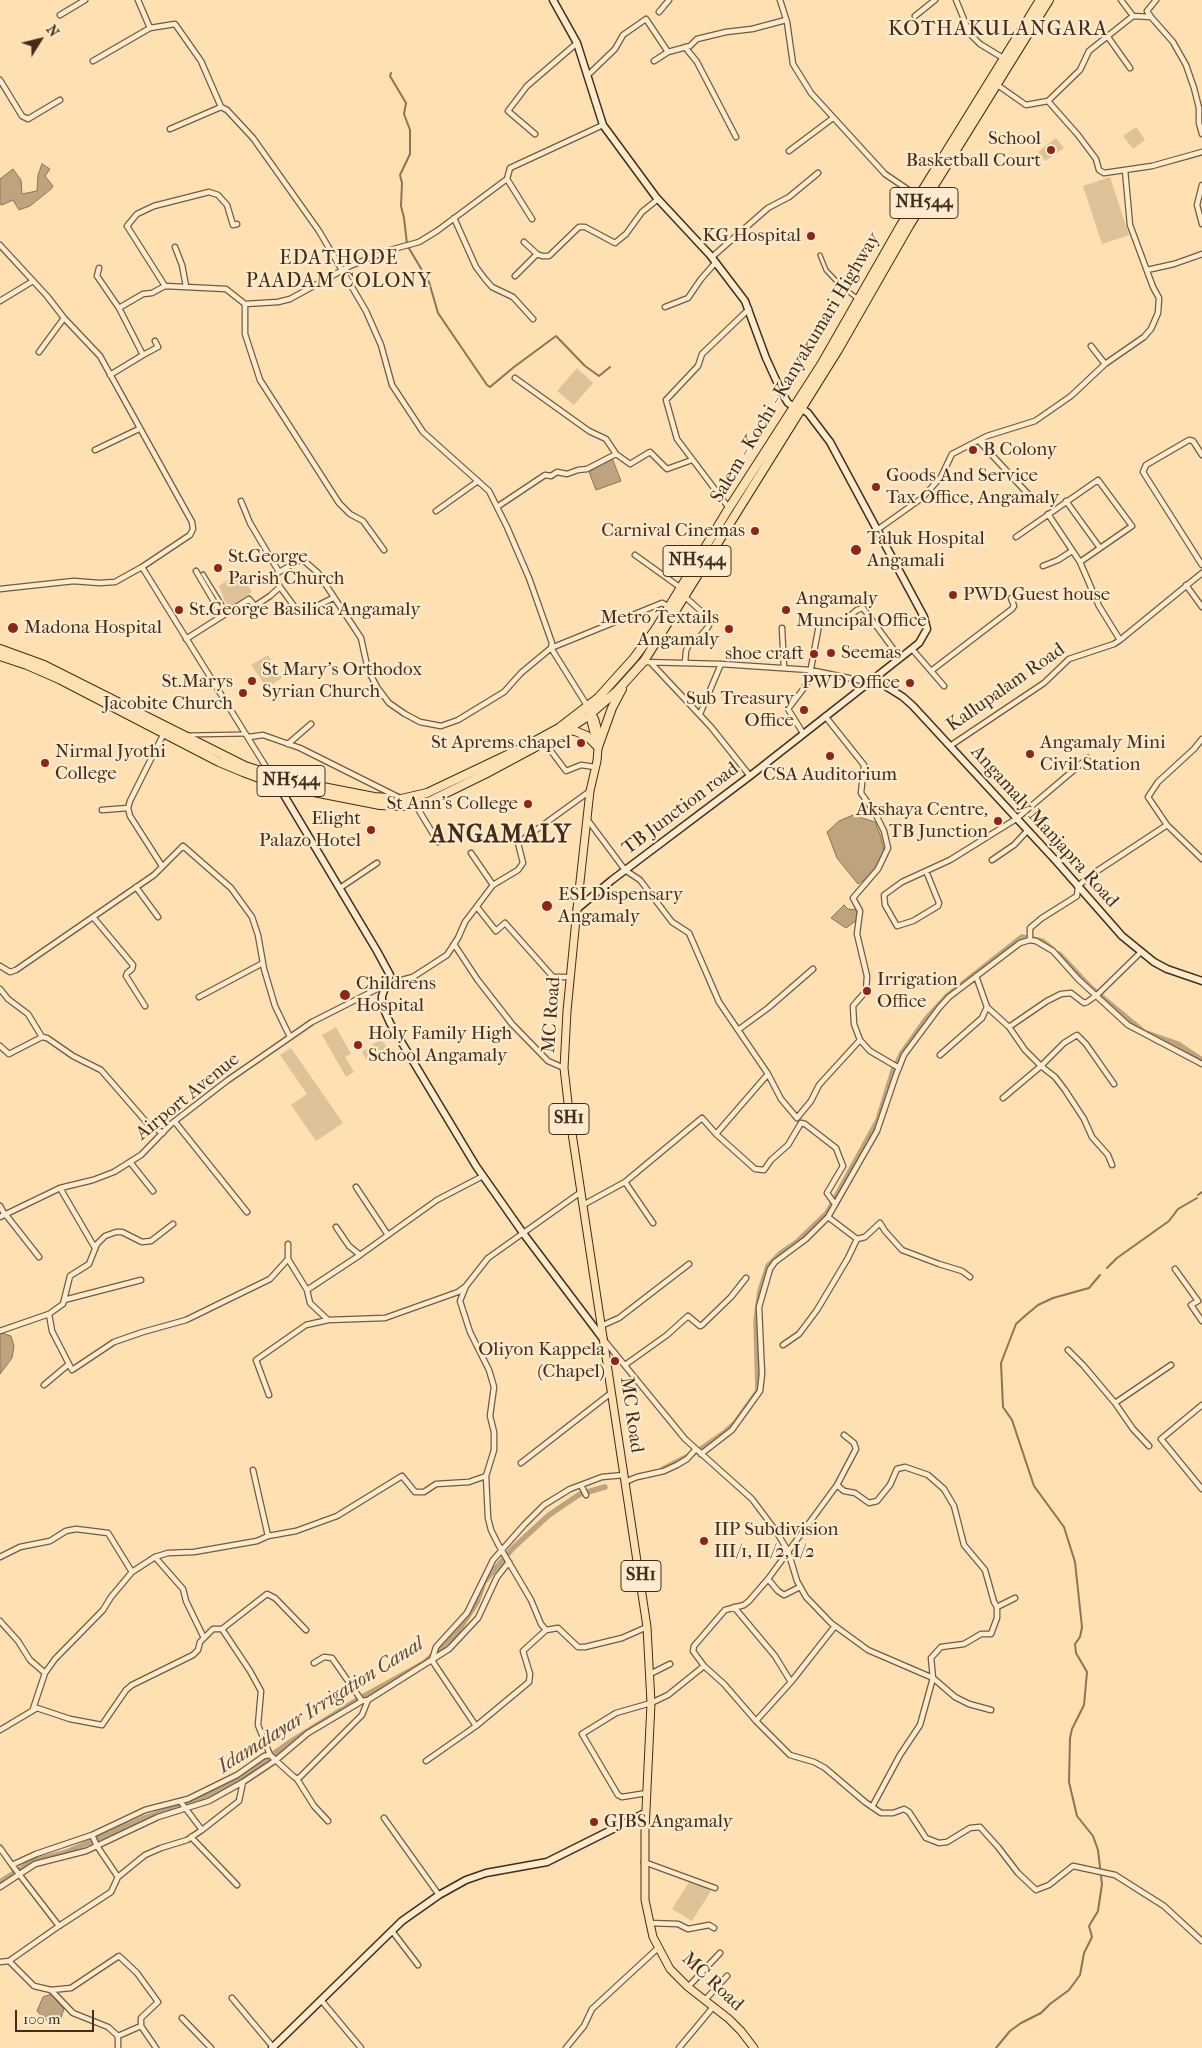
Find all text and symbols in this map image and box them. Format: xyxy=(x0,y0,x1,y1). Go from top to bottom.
north arrow xyxy=(15,15,65,65)
district label: KOTHAKULANGARA xyxy=(886,17,1110,43)
text: N xyxy=(43,22,63,40)
place label: School Basketball Court xyxy=(906,128,1041,172)
marker: School Basketball Court xyxy=(1045,144,1057,156)
road number: NH544 xyxy=(890,188,958,218)
place label: KG Hospital xyxy=(702,225,801,247)
street label: Salem - Kochi - Kanyakumari Highway xyxy=(706,229,886,507)
marker: KG Hospital xyxy=(805,230,817,242)
district label: EDATHODE PAADAM COLONY xyxy=(244,247,434,294)
place label: B Colony xyxy=(983,439,1057,461)
marker: B Colony xyxy=(967,444,979,456)
place label: Goods And Service Tax Office, Angamaly xyxy=(886,465,1059,509)
marker: Goods And Service Tax Office, Angamaly xyxy=(870,481,882,493)
place label: Carnival Cinemas xyxy=(601,520,745,542)
marker: Carnival Cinemas xyxy=(749,525,761,537)
place label: Taluk Hospital Angamali xyxy=(867,528,985,572)
marker: Taluk Hospital Angamali xyxy=(849,543,863,557)
place label: St.George Parish Church xyxy=(228,546,344,590)
road number: NH544 xyxy=(663,546,731,576)
marker: St.George Parish Church xyxy=(212,562,224,574)
place label: PWD Guest house xyxy=(963,584,1110,606)
place label: Angamaly Muncipal Office xyxy=(796,588,927,632)
marker: PWD Guest house xyxy=(947,589,959,601)
place label: St.George Basilica Angamaly xyxy=(189,599,420,621)
marker: St.George Basilica Angamaly xyxy=(173,604,185,616)
marker: Angamaly Muncipal Office xyxy=(780,604,792,616)
place label: Metro Textails Angamaly xyxy=(600,607,719,651)
place label: Madona Hospital xyxy=(24,617,162,639)
marker: Madona Hospital xyxy=(6,621,20,635)
marker: Metro Textails Angamaly xyxy=(723,623,735,635)
street label: Kallupalam Road xyxy=(942,639,1070,737)
place label: Seemas xyxy=(841,642,901,664)
place label: shoe craft xyxy=(725,643,804,665)
marker: Seemas xyxy=(825,647,837,659)
marker: shoe craft xyxy=(808,648,820,660)
place label: St Mary's Orthodox Syrian Church xyxy=(262,659,422,703)
place label: St.Marys Jacobite Church xyxy=(103,671,233,715)
place label: PWD Office xyxy=(802,672,900,694)
marker: St Mary's Orthodox Syrian Church xyxy=(246,675,258,687)
marker: PWD Office xyxy=(904,677,916,689)
marker: St.Marys Jacobite Church xyxy=(237,687,249,699)
place label: Sub Treasury Office xyxy=(686,688,794,732)
marker: Sub Treasury Office xyxy=(798,704,810,716)
place label: St Aprems chapel xyxy=(431,732,571,754)
place label: Angamaly Mini Civil Station xyxy=(1040,732,1166,776)
marker: St Aprems chapel xyxy=(575,737,587,749)
place label: Nirmal Jyothi College xyxy=(55,741,166,785)
street label: Angamaly Manjapra Road xyxy=(965,741,1123,913)
marker: Angamaly Mini Civil Station xyxy=(1024,748,1036,760)
marker: CSA Auditorium xyxy=(824,750,836,762)
marker: Nirmal Jyothi College xyxy=(39,757,51,769)
street label: TB Junction road xyxy=(618,758,744,860)
place label: CSA Auditorium xyxy=(763,764,897,786)
road number: NH544 xyxy=(257,766,325,796)
place label: St Ann's College xyxy=(386,793,518,815)
marker: St Ann's College xyxy=(522,798,534,810)
place label: Akshaya Centre, TB Junction xyxy=(856,799,988,843)
place label: Elight Palazo Hotel xyxy=(259,808,361,852)
marker: Akshaya Centre, TB Junction xyxy=(992,815,1004,827)
district label: ANGAMALY xyxy=(429,822,573,850)
marker: Elight Palazo Hotel xyxy=(365,824,377,836)
place label: ESI Dispensary Angamaly xyxy=(558,884,683,928)
marker: ESI Dispensary Angamaly xyxy=(540,899,554,913)
place label: Irrigation Office xyxy=(877,969,958,1013)
place label: Childrens Hospital xyxy=(356,973,436,1017)
street label: MC Road xyxy=(538,976,566,1054)
marker: Irrigation Office xyxy=(861,985,873,997)
marker: Childrens Hospital xyxy=(338,988,352,1002)
place label: Holy Family High School Angamaly xyxy=(368,1023,512,1067)
marker: Holy Family High School Angamaly xyxy=(352,1039,364,1051)
street label: Airport Avenue xyxy=(132,1048,244,1146)
road number: SH1 xyxy=(549,1104,589,1134)
place label: Oliyon Kappela (Chapel) xyxy=(478,1339,605,1383)
marker: Oliyon Kappela (Chapel) xyxy=(609,1355,621,1367)
street label: MC Road xyxy=(614,1376,648,1454)
place label: IIP Subdivision III/1, II/2, I/2 xyxy=(714,1519,839,1563)
marker: IIP Subdivision III/1, II/2, I/2 xyxy=(698,1535,710,1547)
road number: SH1 xyxy=(621,1560,661,1592)
water label: Idamalayar Irrigation Canal xyxy=(214,1633,428,1779)
place label: GJBS Angamaly xyxy=(604,1811,733,1833)
marker: GJBS Angamaly xyxy=(588,1816,600,1828)
street label: MC Road xyxy=(676,1948,748,2016)
scale bar xyxy=(18,2000,96,2032)
text: 100 m xyxy=(23,2010,61,2028)

